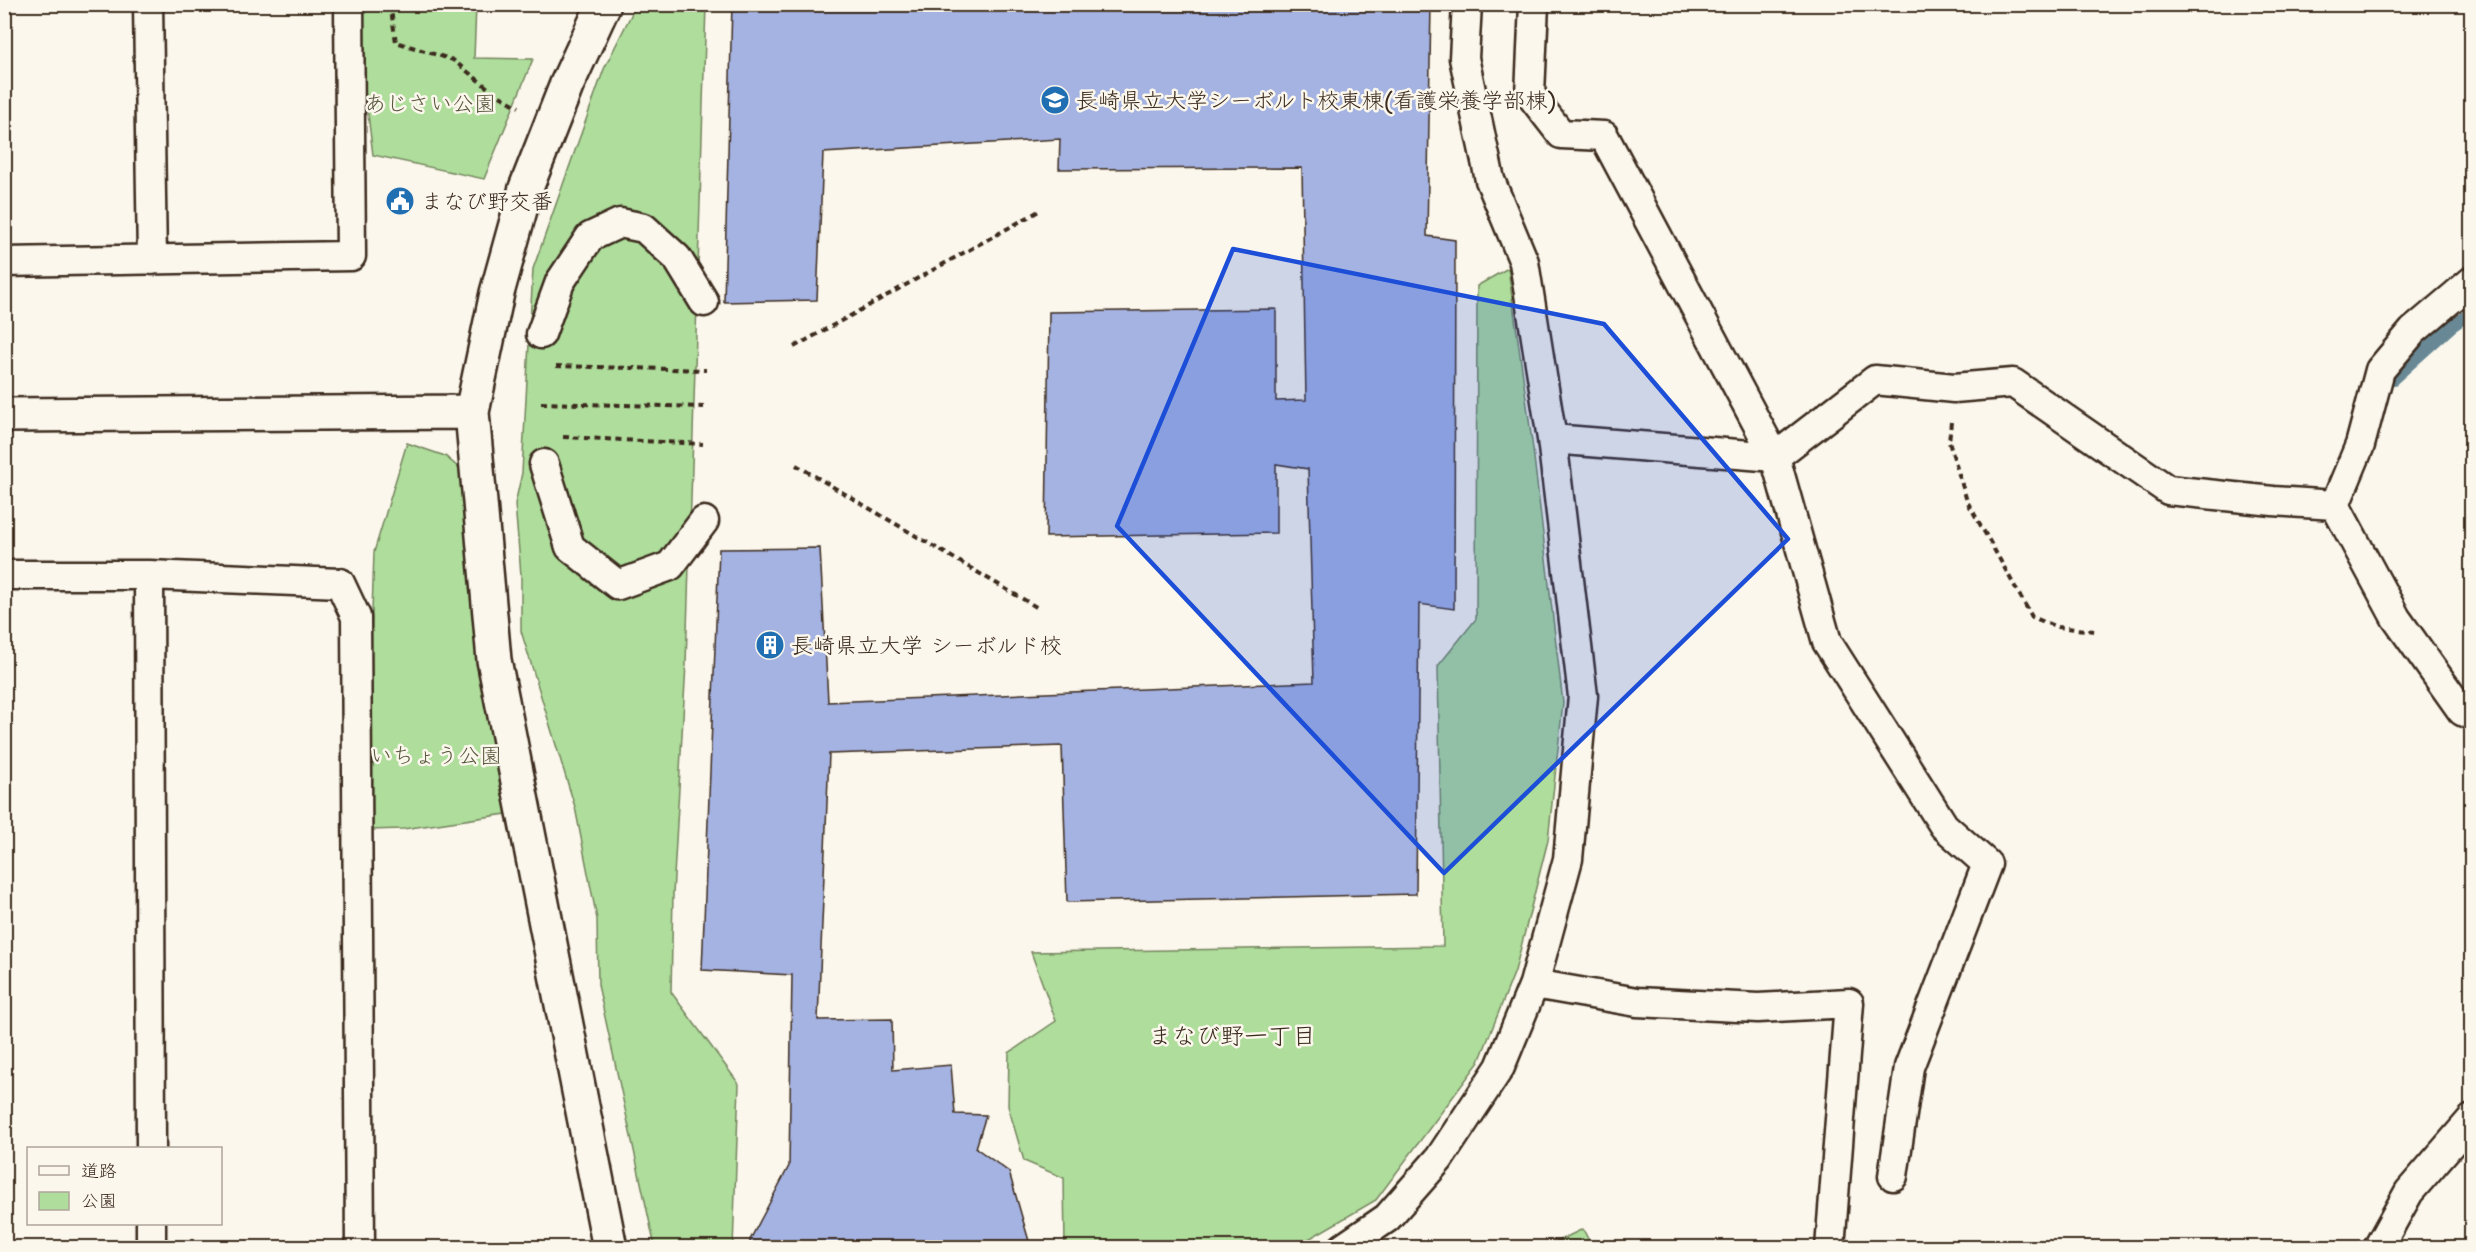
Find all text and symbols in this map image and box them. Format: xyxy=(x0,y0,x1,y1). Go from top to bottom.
school or university icon: 長崎県立大学シーボルト校東棟(看護栄養学部棟) xyxy=(1039,84,1071,116)
place label: 長崎県立大学シーボルト校東棟(看護栄養学部棟) xyxy=(1076,86,1556,115)
park label: あじさい公園 xyxy=(364,89,496,118)
public building icon: まなび野交番 xyxy=(384,185,416,217)
place label: まなび野交番 xyxy=(421,187,553,216)
building icon: 長崎県立大学 シーボルド校 xyxy=(754,629,786,661)
place label: 長崎県立大学 シーボルド校 xyxy=(791,631,1062,660)
park label: いちょう公園 xyxy=(370,741,502,770)
district label: まなび野一丁目 xyxy=(1148,1020,1316,1052)
legend xyxy=(27,1147,222,1225)
text: 道路 xyxy=(81,1159,117,1183)
text: 公園 xyxy=(81,1189,117,1213)

